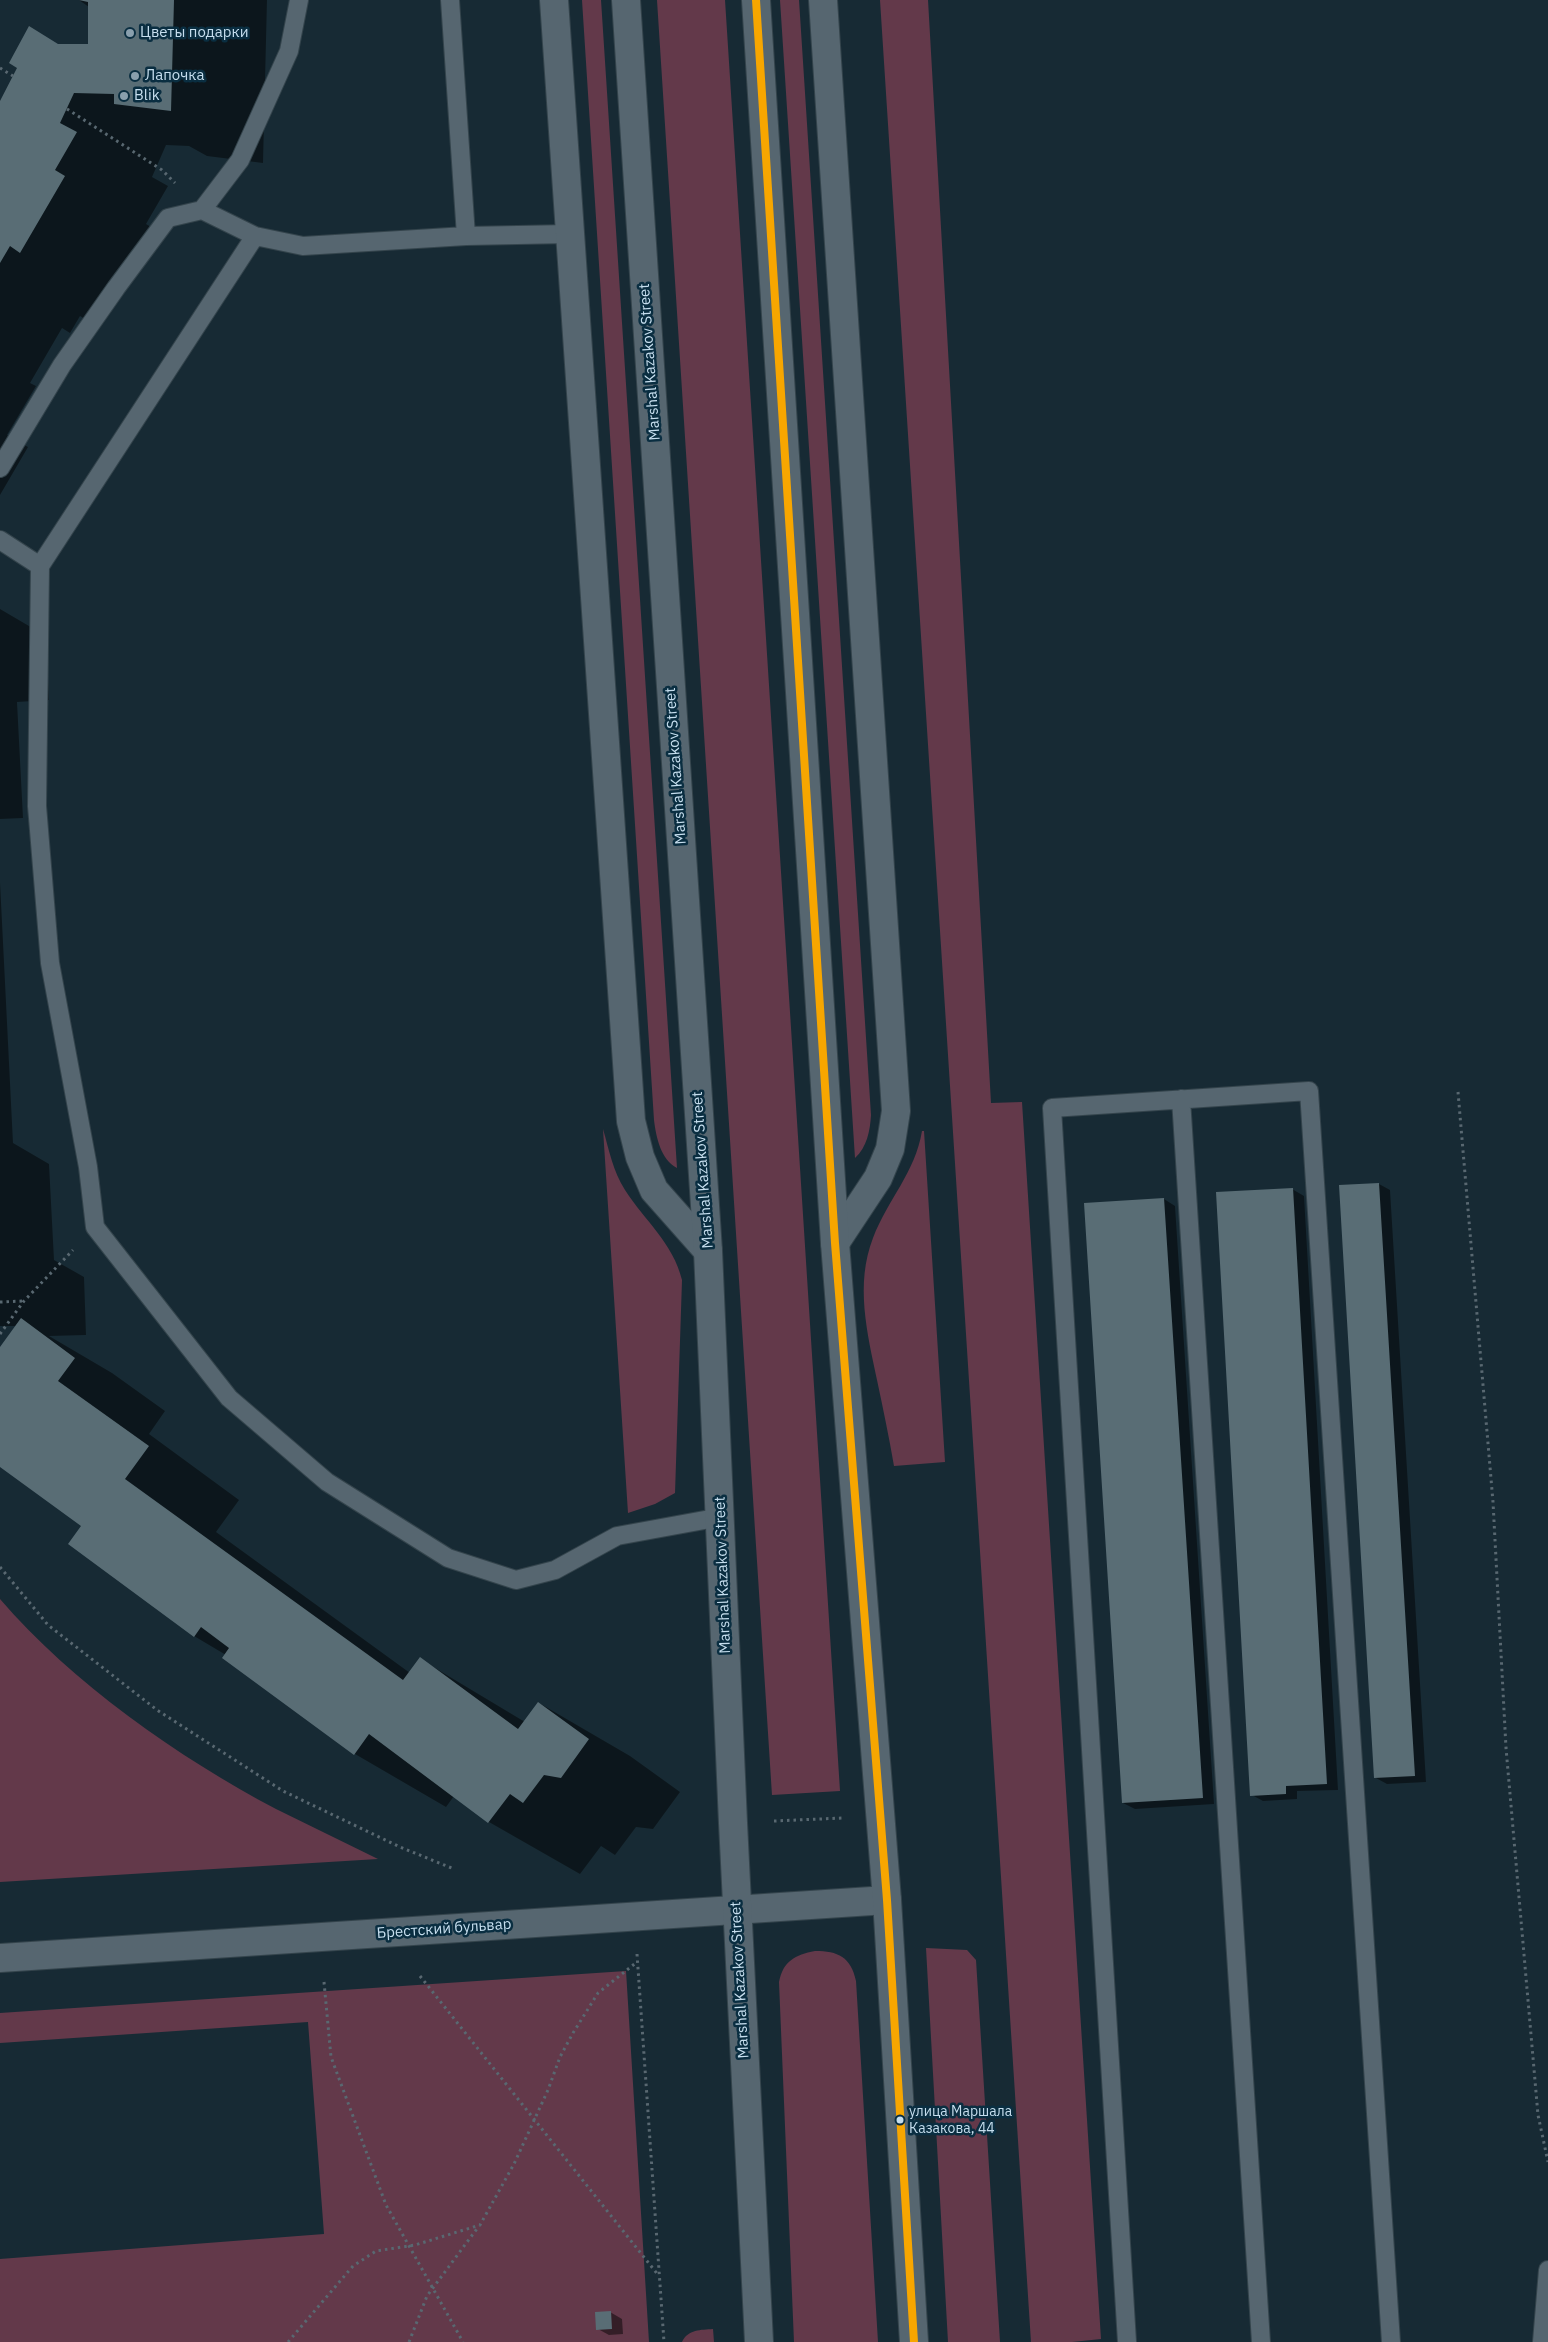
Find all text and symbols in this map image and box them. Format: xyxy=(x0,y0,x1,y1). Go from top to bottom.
place label: Цветы подарки xyxy=(140,24,249,42)
marker: Цветы подарки xyxy=(124,27,136,39)
place label: Лапочка xyxy=(145,67,204,85)
marker: Лапочка xyxy=(129,70,141,82)
place label: Blik xyxy=(134,87,160,105)
marker: Blik xyxy=(118,90,130,102)
street label: Marshal Kazakov Street xyxy=(636,283,664,441)
street label: Marshal Kazakov Street xyxy=(662,687,690,845)
street label: Marshal Kazakov Street xyxy=(689,1091,717,1249)
street label: Marshal Kazakov Street xyxy=(711,1496,735,1654)
street label: Marshal Kazakov Street xyxy=(727,1901,753,2059)
street label: Брестский бульвар xyxy=(376,1915,512,1943)
place label: улица Маршала Казакова, 44 xyxy=(909,2104,1012,2136)
marker: улица Маршала Казакова, 44 xyxy=(895,2115,905,2125)

